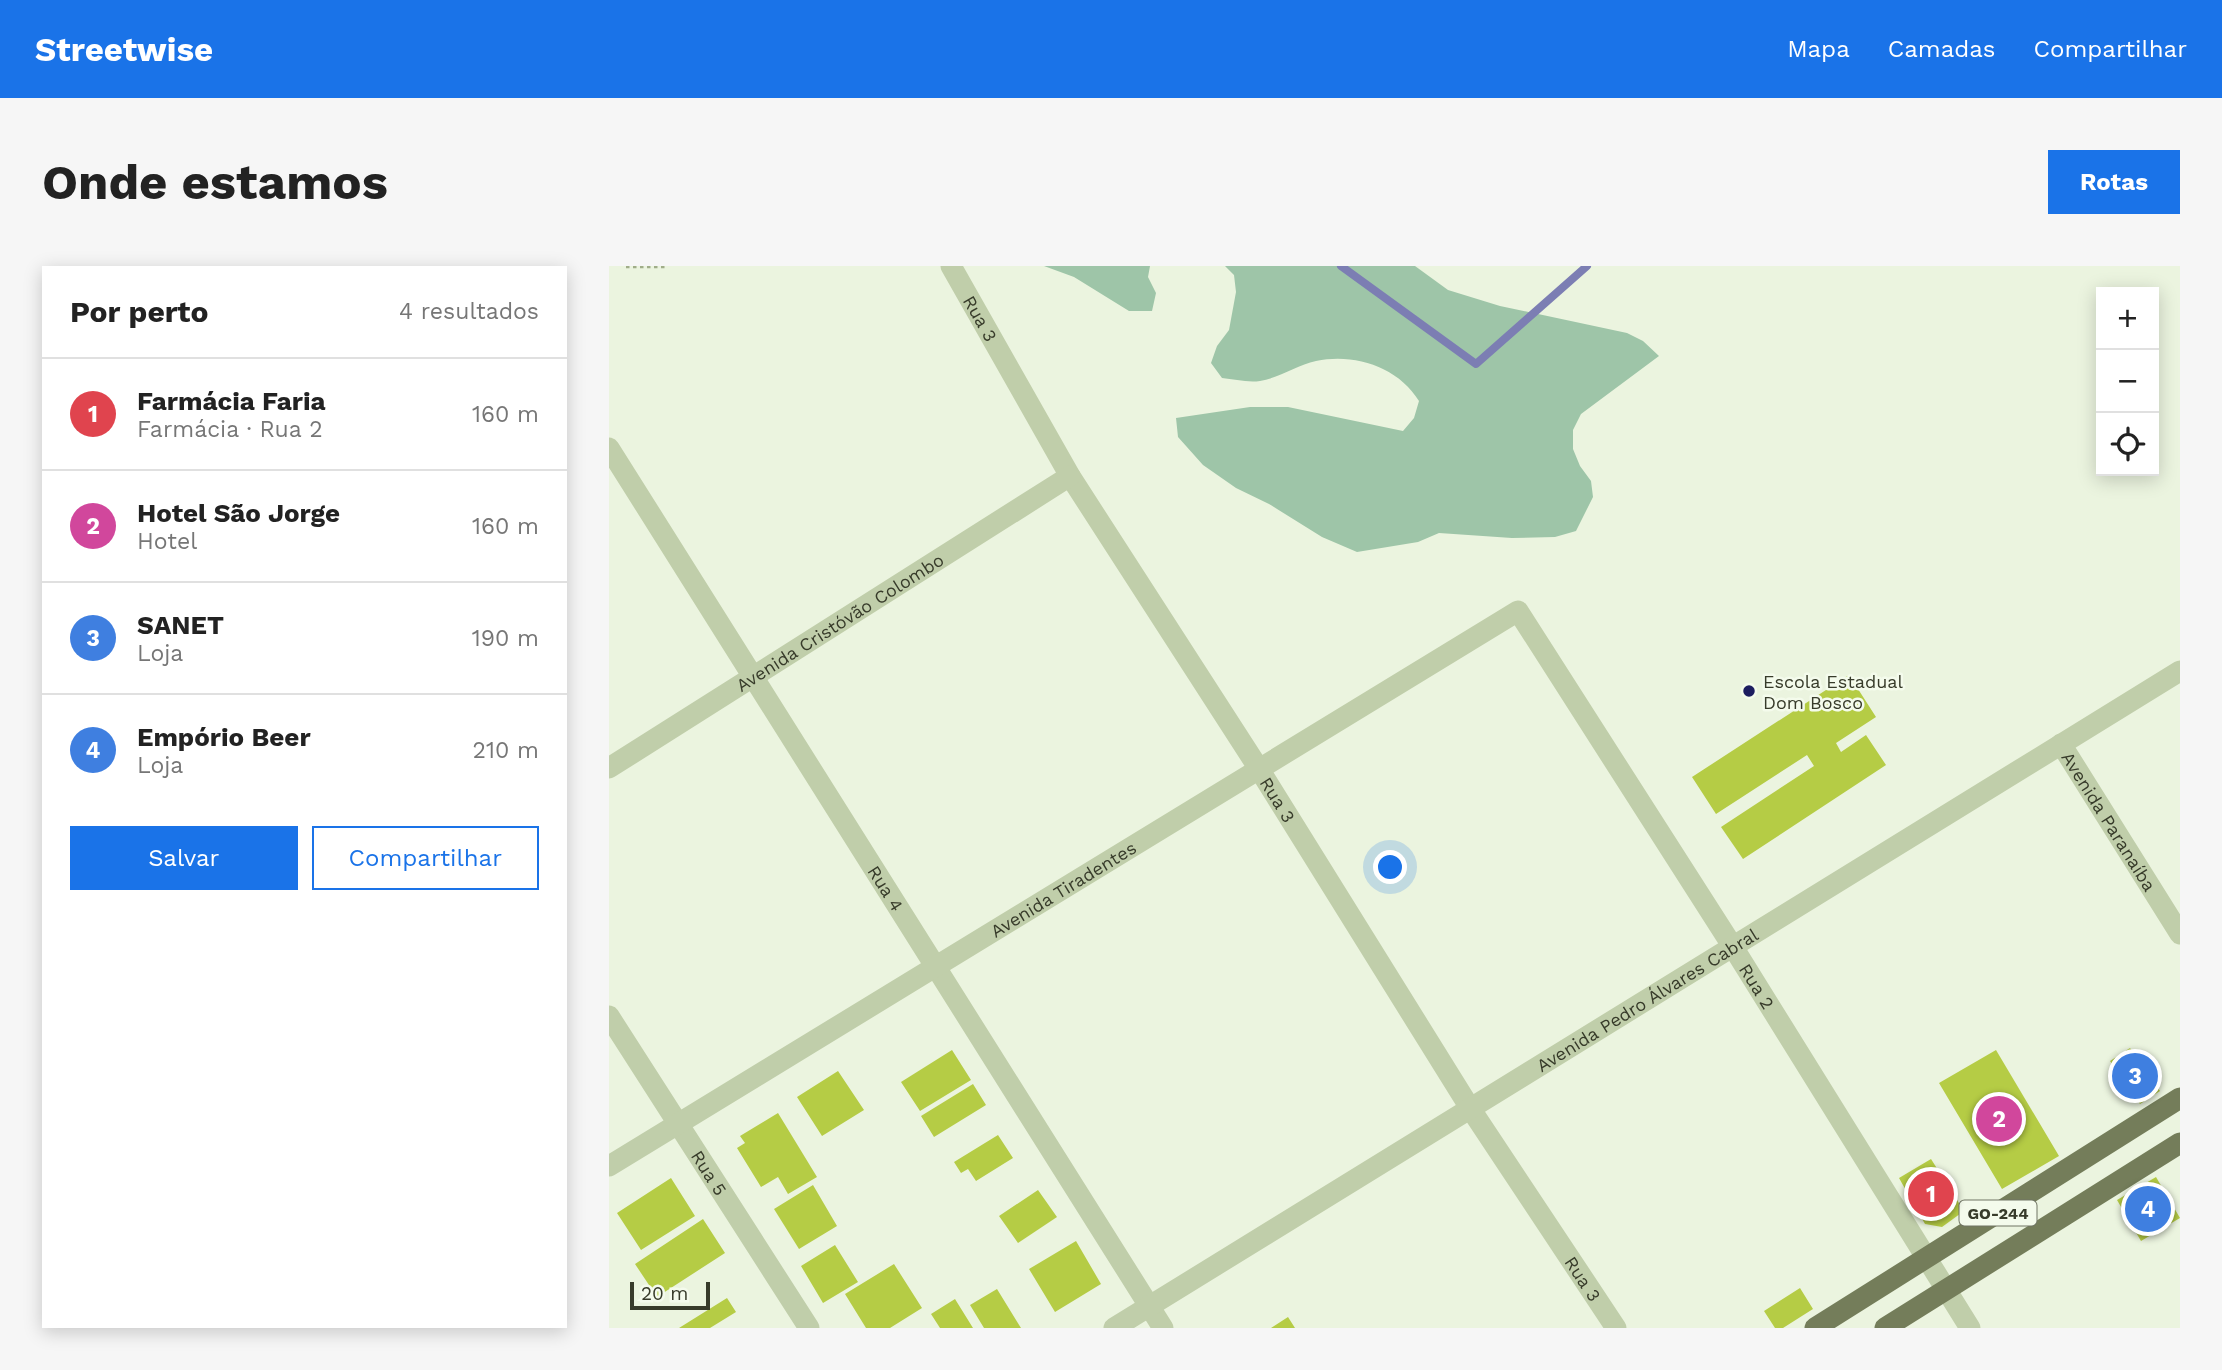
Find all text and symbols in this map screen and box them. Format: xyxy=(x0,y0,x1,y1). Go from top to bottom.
text: Streetwise xyxy=(35,30,213,69)
text: Mapa xyxy=(1787,35,1850,63)
text: Camadas xyxy=(1888,35,1996,63)
text: Compartilhar xyxy=(2034,35,2187,63)
button: Rotas xyxy=(2048,150,2180,214)
text: Onde estamos xyxy=(42,153,388,211)
map controls xyxy=(2096,287,2159,476)
button: + xyxy=(2096,287,2159,350)
street label: Rua 3 xyxy=(959,292,1002,345)
text: Por perto xyxy=(70,294,208,329)
text: 4 resultados xyxy=(399,298,539,325)
button: − xyxy=(2096,350,2159,413)
text: Farmácia Faria xyxy=(137,386,326,416)
text: 1 xyxy=(88,401,98,428)
text: 160 m xyxy=(472,401,539,428)
button: locate xyxy=(2096,413,2159,476)
text: Farmácia · Rua 2 xyxy=(137,416,323,443)
text: Hotel São Jorge xyxy=(137,498,340,528)
text: 2 xyxy=(86,513,100,540)
text: 160 m xyxy=(472,513,539,540)
text: Hotel xyxy=(137,528,197,555)
street label: Avenida Cristóvão Colombo xyxy=(732,548,947,695)
text: SANET xyxy=(137,610,224,640)
text: 3 xyxy=(86,625,100,652)
text: 190 m xyxy=(472,625,539,652)
text: Loja xyxy=(137,640,183,667)
place label: Escola Estadual Dom Bosco xyxy=(1763,671,1904,713)
marker: Escola Estadual Dom Bosco xyxy=(1741,683,1757,699)
text: Empório Beer xyxy=(137,722,311,752)
text: 4 xyxy=(86,737,100,764)
text: 210 m xyxy=(473,737,539,764)
street label: Avenida Paranaíba xyxy=(2058,748,2161,895)
text: Loja xyxy=(137,752,183,779)
street label: Rua 3 xyxy=(1256,773,1300,826)
button: Salvar xyxy=(70,826,298,890)
button: Compartilhar xyxy=(312,826,539,890)
street label: Avenida Tiradentes xyxy=(986,836,1140,941)
your location xyxy=(1373,850,1407,884)
street label: Rua 4 xyxy=(864,861,908,915)
street label: Avenida Pedro Álvares Cabral xyxy=(1532,923,1762,1076)
street label: Rua 2 xyxy=(1735,960,1779,1013)
pin: 3 xyxy=(2112,1050,2158,1102)
pin: 2 xyxy=(1976,1093,2022,1145)
street label: Rua 5 xyxy=(687,1146,732,1199)
pin: 1 xyxy=(1908,1168,1954,1220)
pin: 4 xyxy=(2125,1183,2171,1235)
road number: GO-244 xyxy=(1959,1200,2037,1225)
street label: Rua 3 xyxy=(1561,1252,1606,1305)
scale bar xyxy=(630,1279,711,1311)
text: 20 m xyxy=(641,1282,688,1305)

